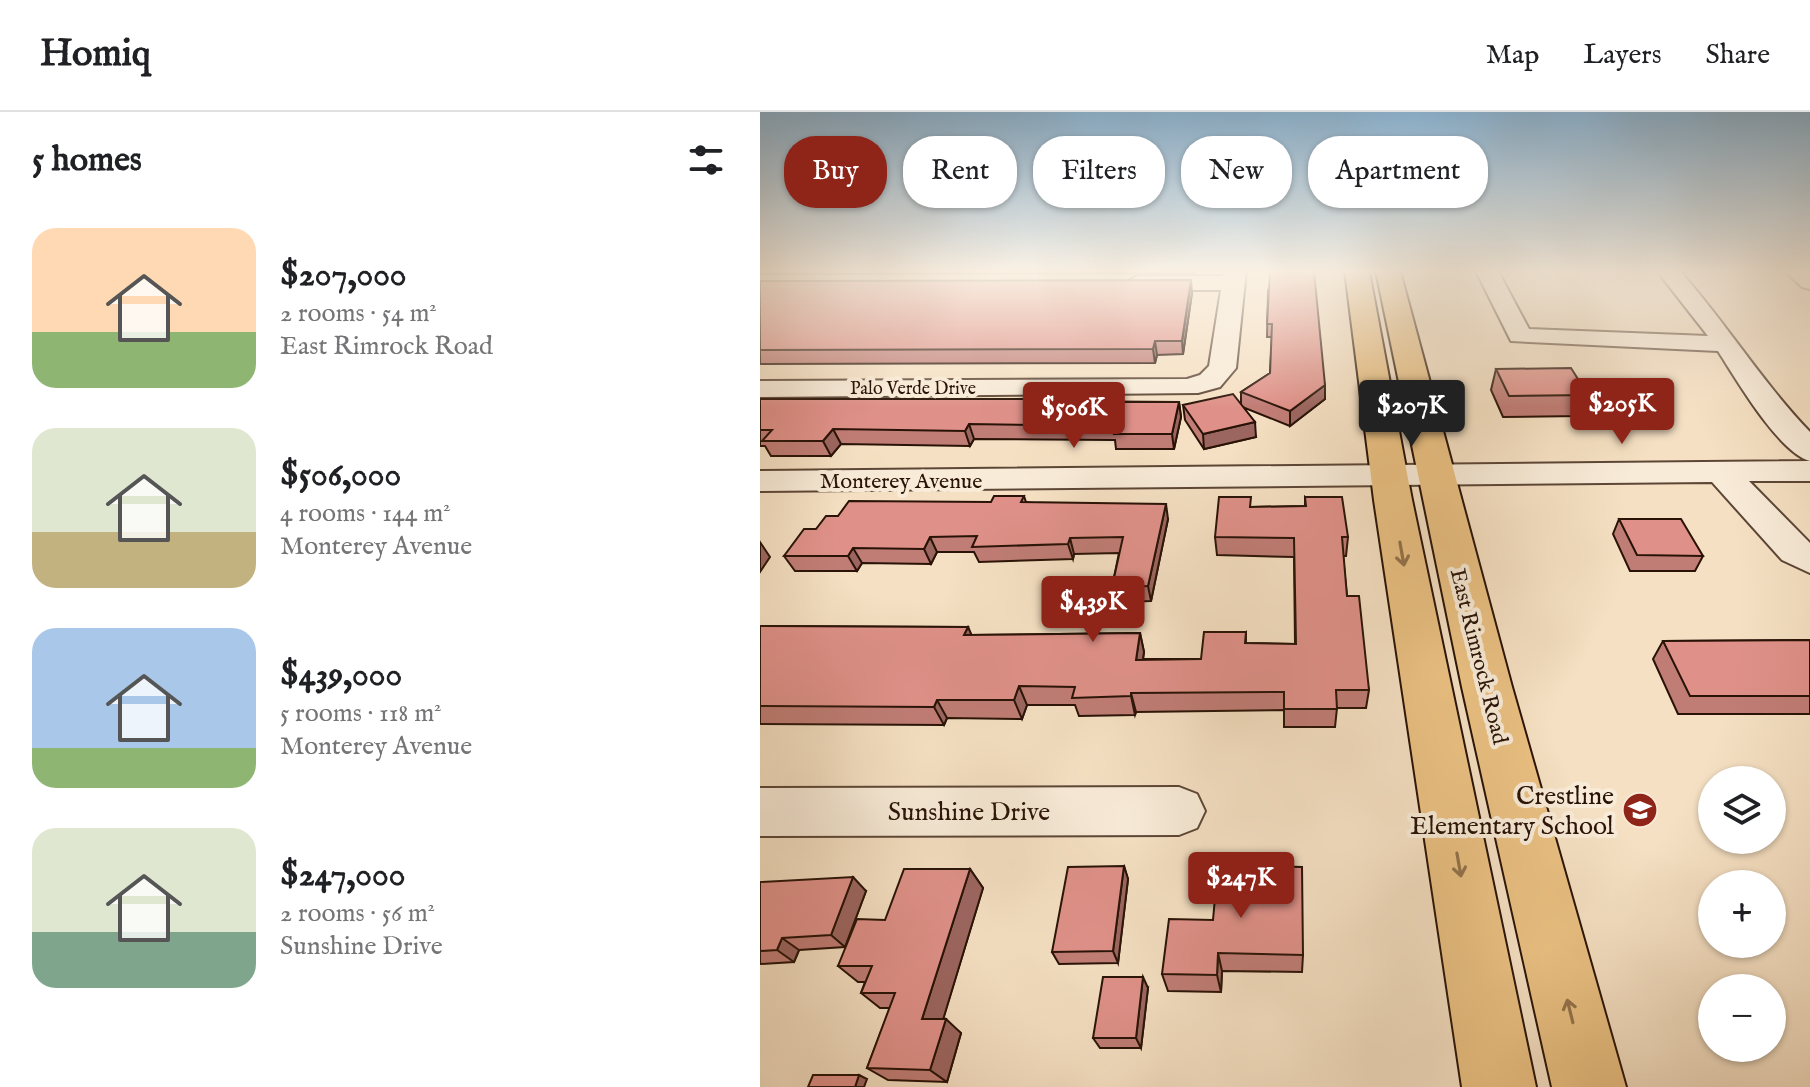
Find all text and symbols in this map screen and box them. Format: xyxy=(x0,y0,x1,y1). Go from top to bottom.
text: Homiq xyxy=(40,31,151,79)
text: Map xyxy=(1486,38,1539,73)
text: Layers xyxy=(1583,38,1662,73)
text: Share xyxy=(1706,38,1770,73)
chip: Buy xyxy=(784,136,887,208)
chip: Rent xyxy=(903,136,1017,208)
chip: Filters xyxy=(1033,136,1165,208)
chip: New xyxy=(1181,136,1292,208)
chip: Apartment xyxy=(1308,136,1488,208)
icon: filters xyxy=(684,138,728,182)
text: 5 homes xyxy=(32,139,142,182)
text: $207,000 xyxy=(280,254,407,297)
icon: home xyxy=(96,260,192,356)
text: 2 rooms · 54 m² xyxy=(280,297,437,330)
text: East Rimrock Road xyxy=(280,330,493,363)
street label: Palo Verde Drive xyxy=(850,378,976,401)
pin: $205K xyxy=(1566,378,1678,446)
pin: $207K xyxy=(1356,380,1468,448)
pin: $506K xyxy=(1018,382,1130,450)
text: $205K xyxy=(1588,387,1656,420)
text: $207K xyxy=(1377,389,1447,422)
text: $506K xyxy=(1041,391,1107,424)
text: $506,000 xyxy=(280,454,401,497)
icon: home xyxy=(96,460,192,556)
street label: Monterey Avenue xyxy=(820,468,982,496)
text: 4 rooms · 144 m² xyxy=(280,497,451,530)
text: Monterey Avenue xyxy=(280,530,472,563)
one-way arrow xyxy=(1396,541,1411,566)
street label: East Rimrock Road xyxy=(1443,566,1513,747)
pin: $439K xyxy=(1037,576,1149,644)
text: $439K xyxy=(1059,585,1127,618)
text: $439,000 xyxy=(280,654,402,697)
icon: home xyxy=(96,660,192,756)
text: 5 rooms · 118 m² xyxy=(280,697,442,730)
text: Monterey Avenue xyxy=(280,730,472,763)
map controls xyxy=(1698,766,1786,1062)
button: layers xyxy=(1698,766,1786,854)
place label: Crestline Elementary School xyxy=(1410,780,1615,843)
school or university icon: Crestline Elementary School xyxy=(1621,791,1659,829)
street label: Sunshine Drive xyxy=(888,796,1050,829)
pin: $247K xyxy=(1185,852,1297,920)
one-way arrow xyxy=(1452,852,1467,877)
text: $247,000 xyxy=(280,854,405,897)
icon: home xyxy=(96,860,192,956)
text: $247K xyxy=(1206,861,1276,894)
button: + xyxy=(1698,870,1786,958)
text: 2 rooms · 56 m² xyxy=(280,897,435,930)
text: Sunshine Drive xyxy=(280,930,443,963)
button: − xyxy=(1698,974,1786,1062)
one-way arrow xyxy=(1561,999,1576,1025)

